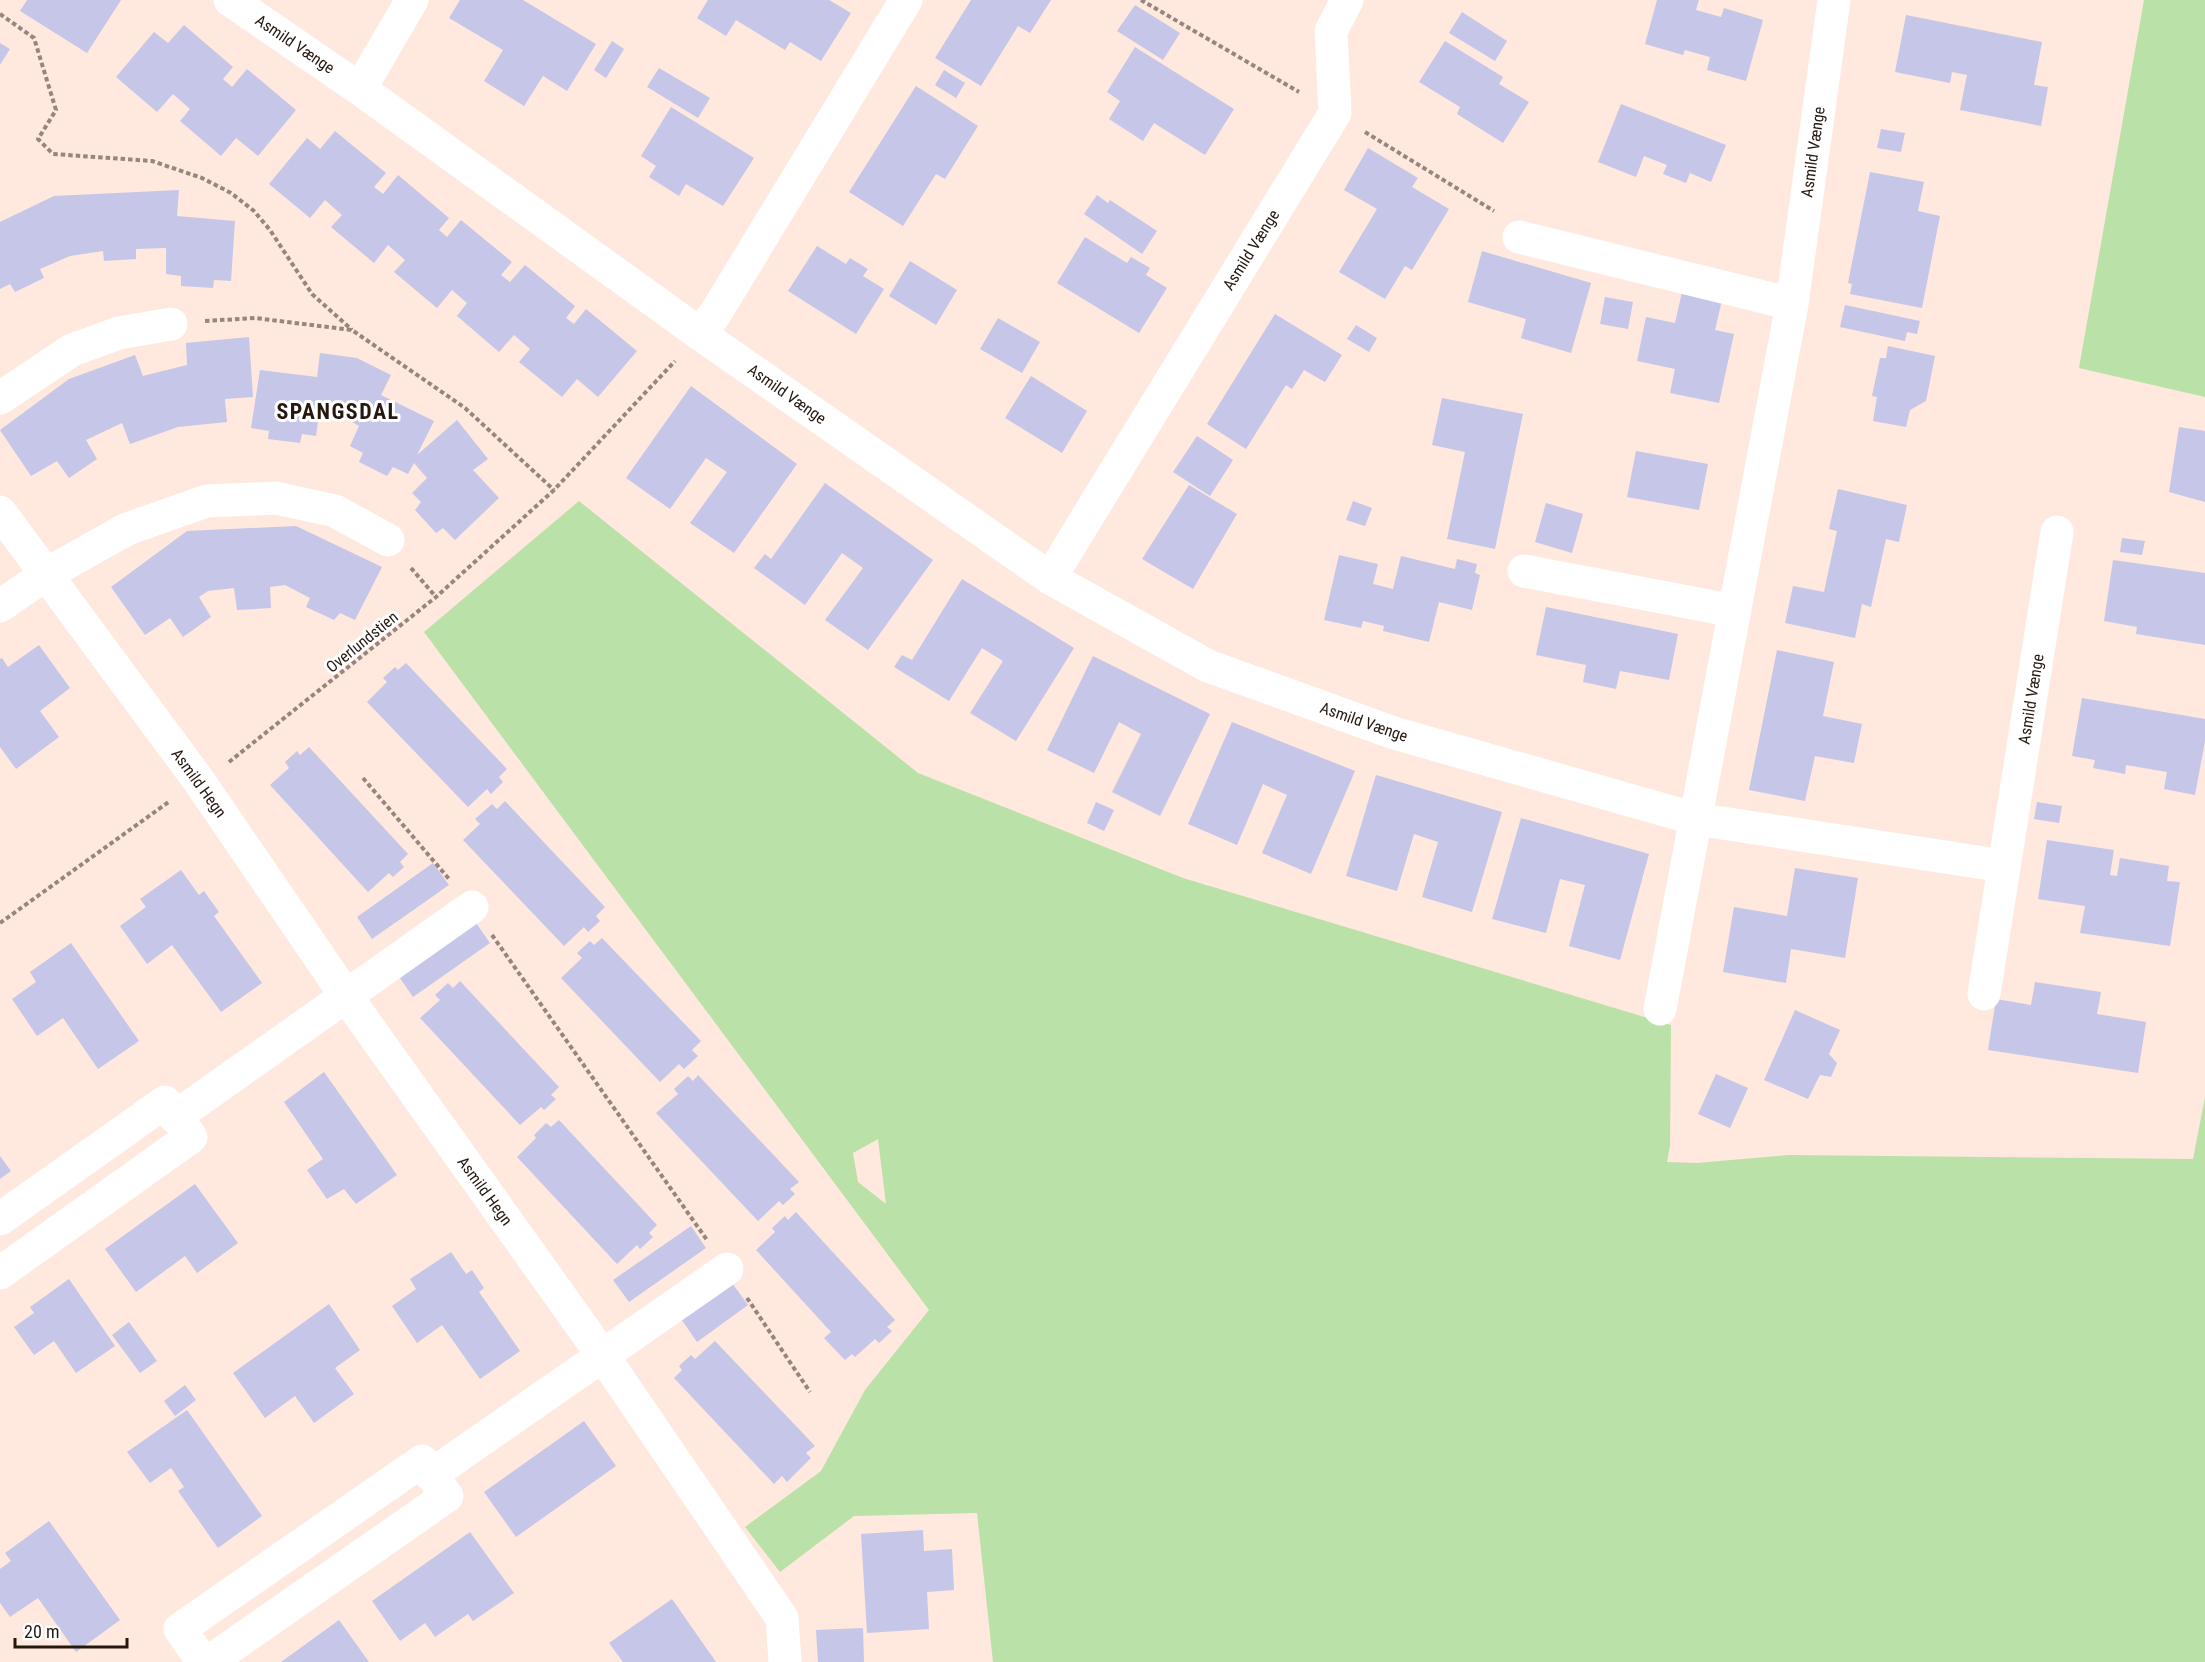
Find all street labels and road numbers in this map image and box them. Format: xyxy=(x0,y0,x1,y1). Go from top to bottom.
street label: Asmild Vænge xyxy=(252,11,338,77)
street label: Asmild Vænge xyxy=(1797,105,1829,199)
street label: Asmild Vænge xyxy=(1219,206,1283,294)
street label: Asmild Vænge xyxy=(744,360,830,428)
street label: Overlundstien xyxy=(322,607,402,677)
street label: Asmild Vænge xyxy=(2014,652,2048,746)
street label: Asmild Vænge xyxy=(1318,698,1410,746)
street label: Asmild Hegn xyxy=(168,745,230,821)
street label: Asmild Hegn xyxy=(454,1153,516,1229)

